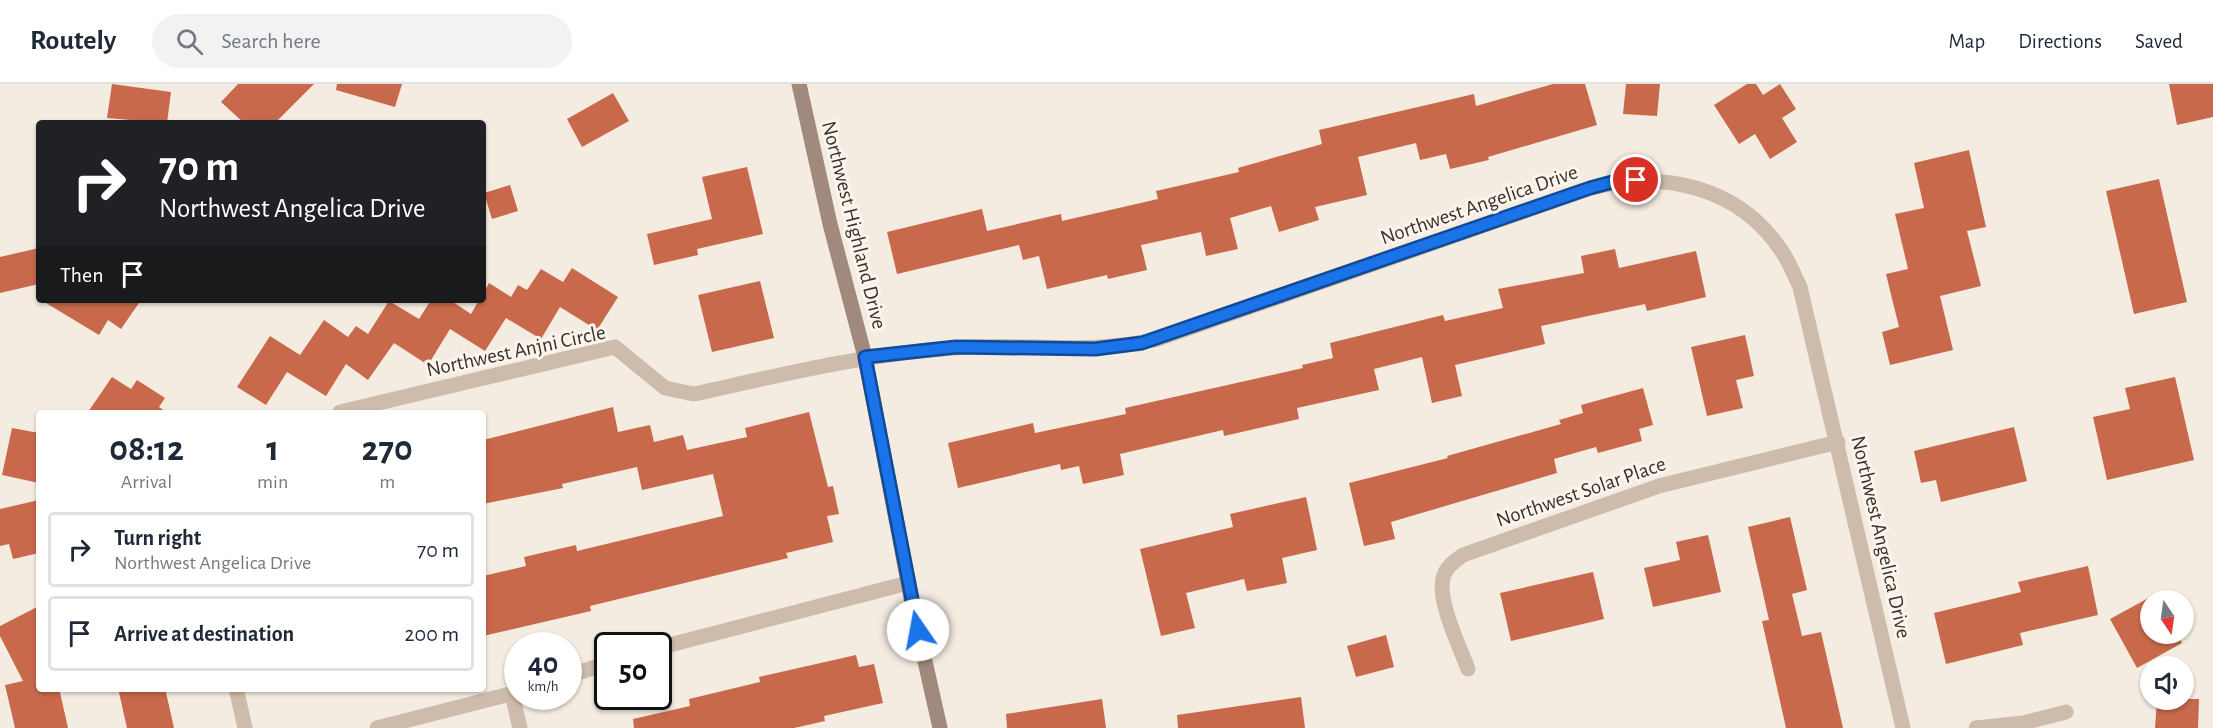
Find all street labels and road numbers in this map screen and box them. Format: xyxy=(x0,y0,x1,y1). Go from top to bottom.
street label: Northwest Highland Drive xyxy=(818,119,890,331)
street label: Northwest Angelica Drive xyxy=(1378,161,1580,249)
street label: Northwest Anjni Circle xyxy=(424,322,608,380)
street label: Northwest Angelica Drive xyxy=(1847,434,1915,640)
street label: Northwest Solar Place xyxy=(1494,453,1668,531)

